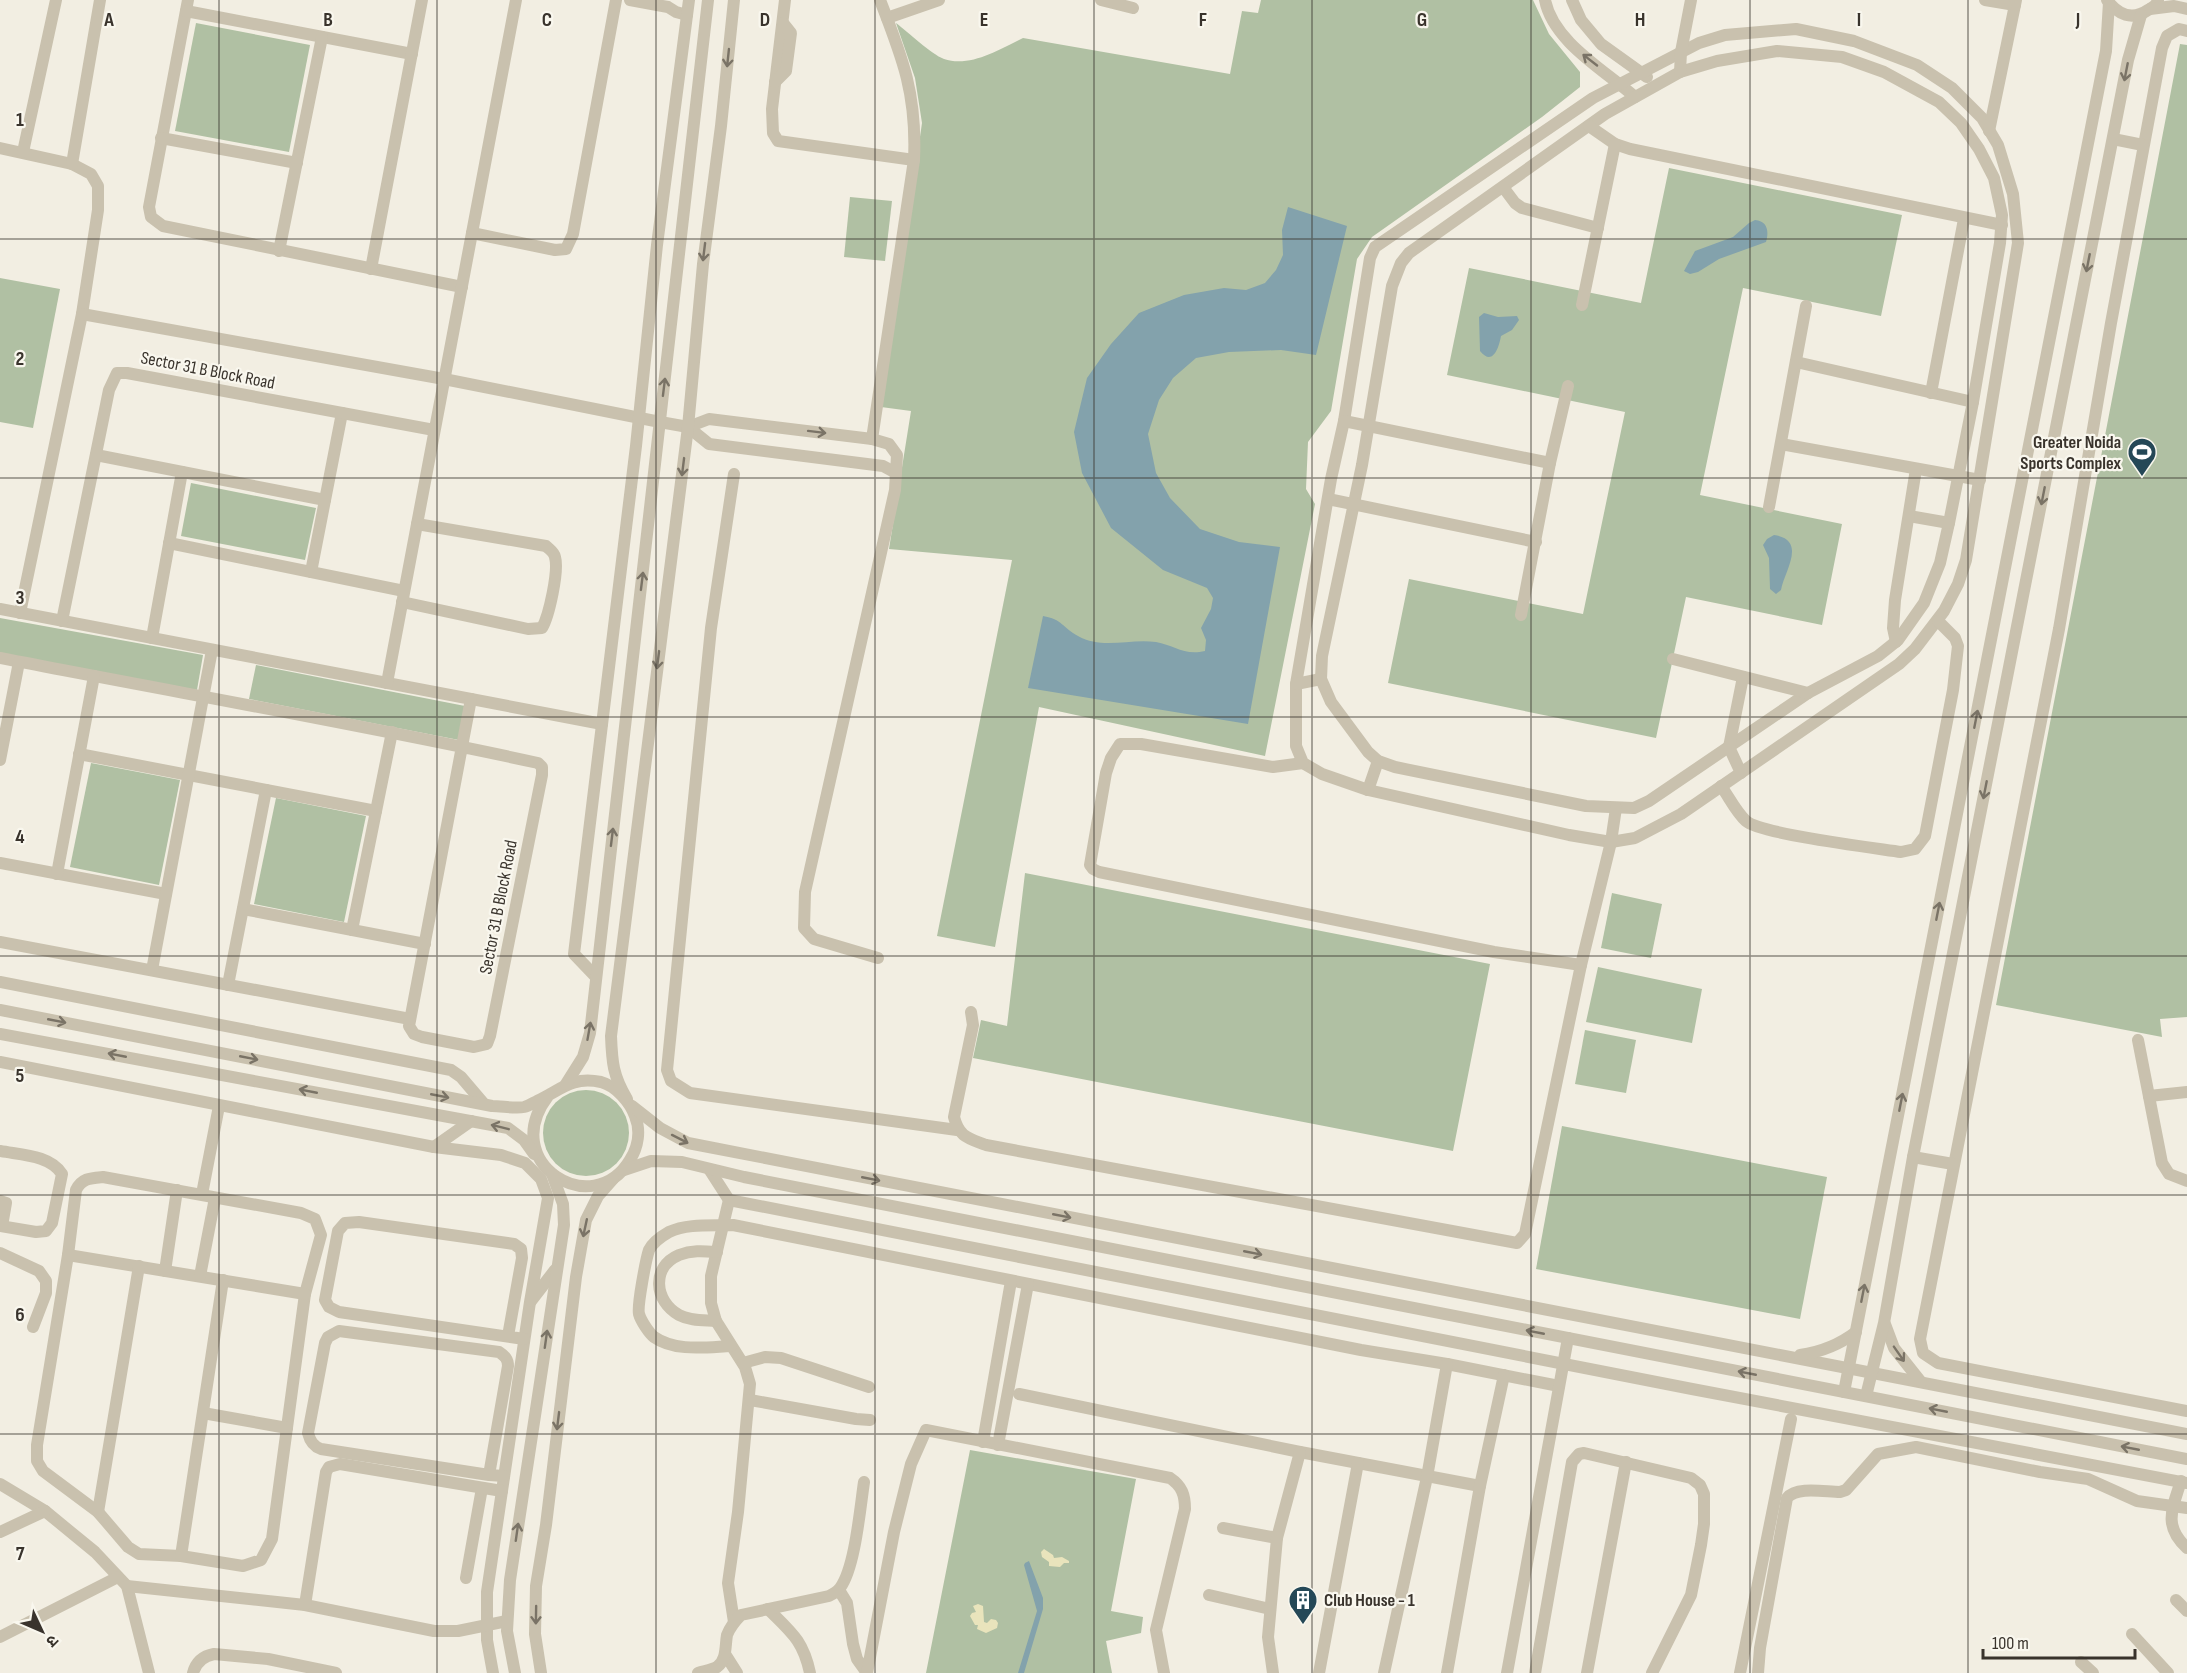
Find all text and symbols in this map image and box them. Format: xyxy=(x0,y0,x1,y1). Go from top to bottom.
text: A xyxy=(103,8,114,32)
text: B xyxy=(323,8,333,32)
text: C xyxy=(542,8,552,32)
text: D xyxy=(760,8,770,32)
text: E xyxy=(980,8,988,32)
text: F xyxy=(1199,8,1207,32)
text: G xyxy=(1417,8,1427,32)
text: H xyxy=(1635,8,1645,32)
text: I xyxy=(1857,8,1861,32)
text: J xyxy=(2075,8,2080,32)
one-way arrow xyxy=(722,48,733,68)
one-way arrow xyxy=(1582,54,1598,67)
one-way arrow xyxy=(2120,61,2131,81)
text: 1 xyxy=(16,108,24,132)
one-way arrow xyxy=(699,241,710,261)
one-way arrow xyxy=(2082,253,2093,272)
text: 2 xyxy=(16,347,24,371)
street label: Sector 31 B Block Road xyxy=(139,347,277,394)
one-way arrow xyxy=(659,378,670,398)
one-way arrow xyxy=(806,427,826,438)
place label: Greater Noida Sports Complex xyxy=(2020,432,2121,474)
sports icon: Greater Noida Sports Complex xyxy=(2126,436,2158,478)
one-way arrow xyxy=(677,456,688,476)
one-way arrow xyxy=(2037,485,2048,505)
one-way arrow xyxy=(636,572,647,591)
text: 3 xyxy=(16,586,25,610)
one-way arrow xyxy=(653,650,664,669)
one-way arrow xyxy=(1971,710,1982,730)
one-way arrow xyxy=(1979,780,1990,799)
text: 4 xyxy=(15,825,25,849)
one-way arrow xyxy=(607,828,618,848)
street label: Sector 31 B Block Road xyxy=(475,838,522,976)
one-way arrow xyxy=(1933,901,1944,921)
one-way arrow xyxy=(47,1016,67,1027)
one-way arrow xyxy=(584,1022,595,1041)
one-way arrow xyxy=(107,1049,127,1060)
one-way arrow xyxy=(239,1053,258,1064)
text: 5 xyxy=(16,1064,25,1088)
one-way arrow xyxy=(299,1085,319,1096)
one-way arrow xyxy=(430,1091,450,1102)
one-way arrow xyxy=(1896,1093,1907,1112)
one-way arrow xyxy=(491,1121,510,1133)
one-way arrow xyxy=(671,1134,689,1145)
one-way arrow xyxy=(860,1174,880,1185)
one-way arrow xyxy=(1052,1211,1071,1222)
one-way arrow xyxy=(579,1218,590,1237)
one-way arrow xyxy=(1243,1248,1263,1259)
one-way arrow xyxy=(1858,1284,1869,1304)
text: 6 xyxy=(15,1303,25,1327)
one-way arrow xyxy=(1526,1326,1545,1337)
one-way arrow xyxy=(540,1330,551,1349)
one-way arrow xyxy=(1893,1346,1905,1362)
one-way arrow xyxy=(1738,1367,1757,1378)
one-way arrow xyxy=(1929,1404,1949,1415)
one-way arrow xyxy=(553,1411,564,1431)
one-way arrow xyxy=(2120,1442,2140,1453)
one-way arrow xyxy=(512,1523,523,1542)
text: 7 xyxy=(16,1542,25,1566)
building icon: Club House - 1 xyxy=(1287,1584,1319,1626)
place label: Club House - 1 xyxy=(1324,1590,1415,1611)
north arrow xyxy=(12,1601,72,1661)
one-way arrow xyxy=(530,1604,541,1624)
scale bar xyxy=(1983,1622,2134,1660)
text: उ xyxy=(41,1630,62,1651)
text: 100 m xyxy=(1992,1633,2029,1654)

